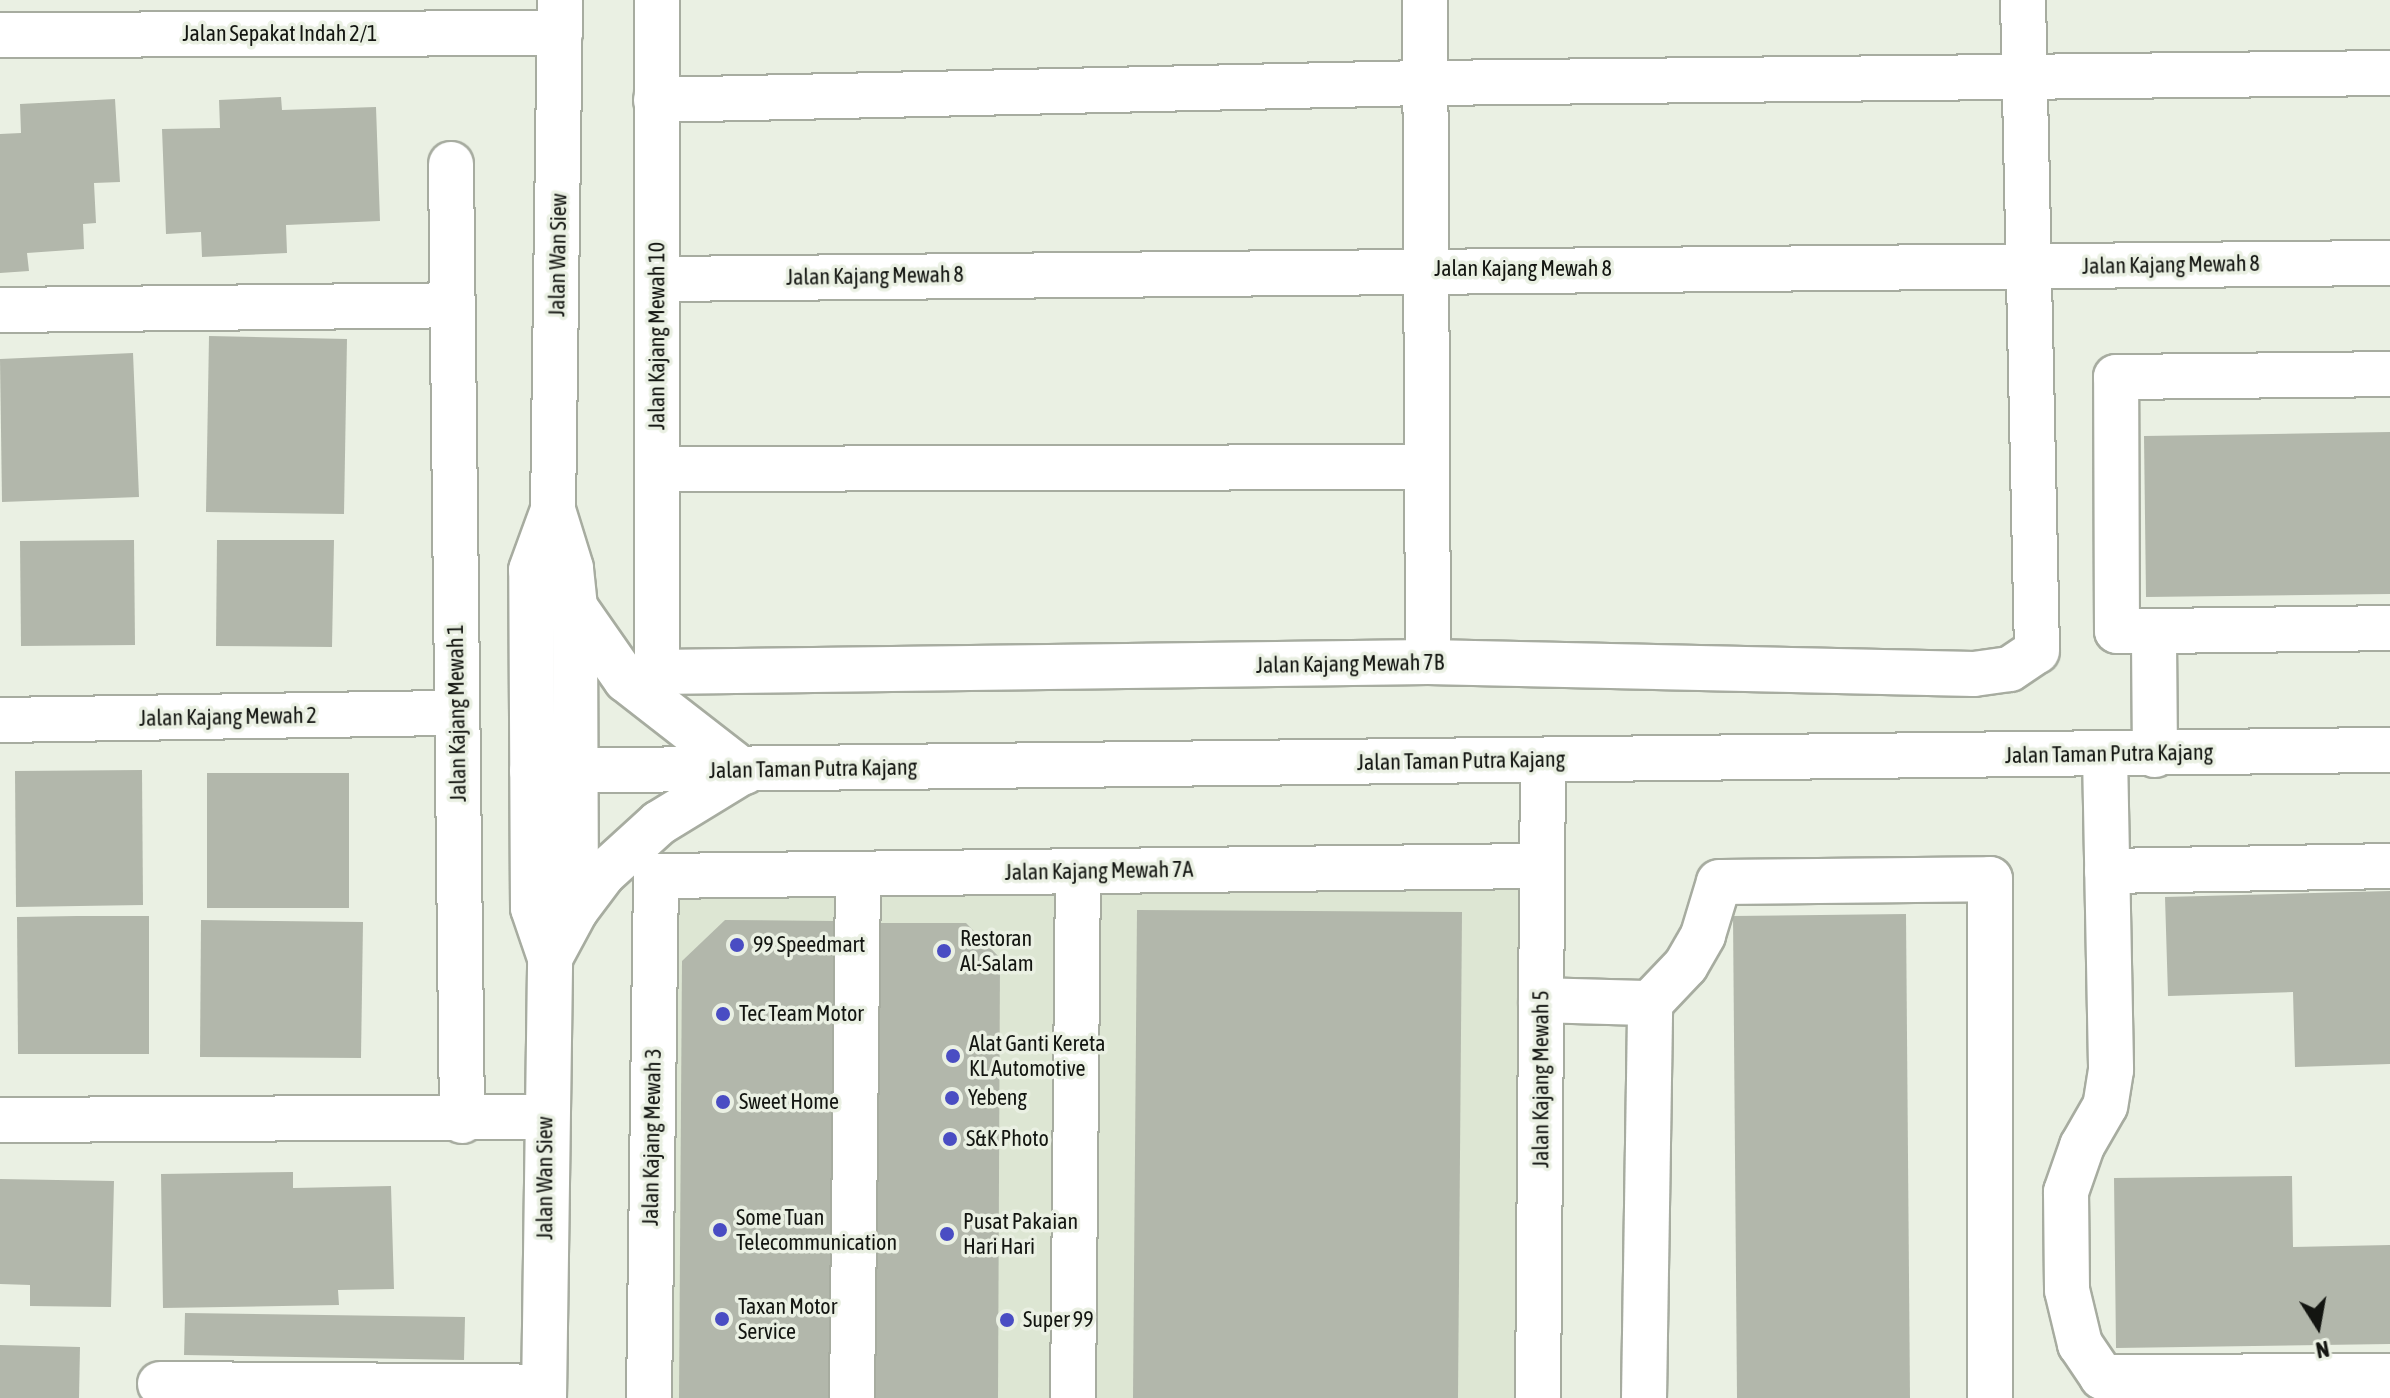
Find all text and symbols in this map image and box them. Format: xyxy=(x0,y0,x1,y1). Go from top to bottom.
street label: Jalan Sepakat Indah 2/1 xyxy=(183,21,377,47)
street label: Jalan Wan Siew xyxy=(544,193,572,317)
street label: Jalan Kajang Mewah 10 xyxy=(644,242,670,430)
street label: Jalan Kajang Mewah 8 xyxy=(2082,250,2260,280)
street label: Jalan Kajang Mewah 8 xyxy=(1434,256,1612,282)
street label: Jalan Kajang Mewah 8 xyxy=(786,261,964,291)
street label: Jalan Kajang Mewah 1 xyxy=(442,624,472,802)
street label: Jalan Kajang Mewah 7B xyxy=(1256,649,1444,679)
street label: Jalan Kajang Mewah 2 xyxy=(139,702,317,732)
street label: Jalan Taman Putra Kajang xyxy=(2005,739,2213,769)
street label: Jalan Taman Putra Kajang xyxy=(1357,746,1565,776)
street label: Jalan Taman Putra Kajang xyxy=(709,754,917,784)
street label: Jalan Kajang Mewah 7A xyxy=(1005,856,1193,886)
place label: Restoran Al-Salam xyxy=(960,925,1033,976)
place label: 99 Speedmart xyxy=(753,932,865,958)
marker: 99 Speedmart xyxy=(728,936,746,954)
marker: Restoran Al-Salam xyxy=(935,942,953,960)
street label: Jalan Kajang Mewah 5 xyxy=(1528,990,1554,1168)
place label: Tec Team Motor xyxy=(739,1001,864,1027)
marker: Tec Team Motor xyxy=(714,1005,732,1023)
place label: Alat Ganti Kereta KL Automotive xyxy=(969,1030,1106,1082)
marker: Alat Ganti Kereta KL Automotive xyxy=(944,1047,962,1065)
street label: Jalan Kajang Mewah 3 xyxy=(637,1048,667,1226)
place label: Yebeng xyxy=(968,1085,1027,1111)
place label: Sweet Home xyxy=(739,1089,839,1115)
marker: Yebeng xyxy=(943,1089,961,1107)
marker: Sweet Home xyxy=(714,1093,732,1111)
street label: Jalan Wan Siew xyxy=(532,1116,558,1240)
place label: S&K Photo xyxy=(966,1126,1049,1152)
marker: S&K Photo xyxy=(941,1130,959,1148)
place label: Some Tuan Telecommunication xyxy=(736,1204,897,1256)
place label: Pusat Pakaian Hari Hari xyxy=(963,1208,1078,1260)
marker: Some Tuan Telecommunication xyxy=(711,1221,729,1239)
marker: Pusat Pakaian Hari Hari xyxy=(938,1225,956,1243)
north arrow xyxy=(2278,1286,2358,1366)
place label: Taxan Motor Service xyxy=(738,1293,837,1344)
place label: Super 99 xyxy=(1023,1307,1093,1333)
marker: Taxan Motor Service xyxy=(713,1310,731,1328)
marker: Super 99 xyxy=(998,1311,1016,1329)
text: N xyxy=(2314,1336,2331,1364)

